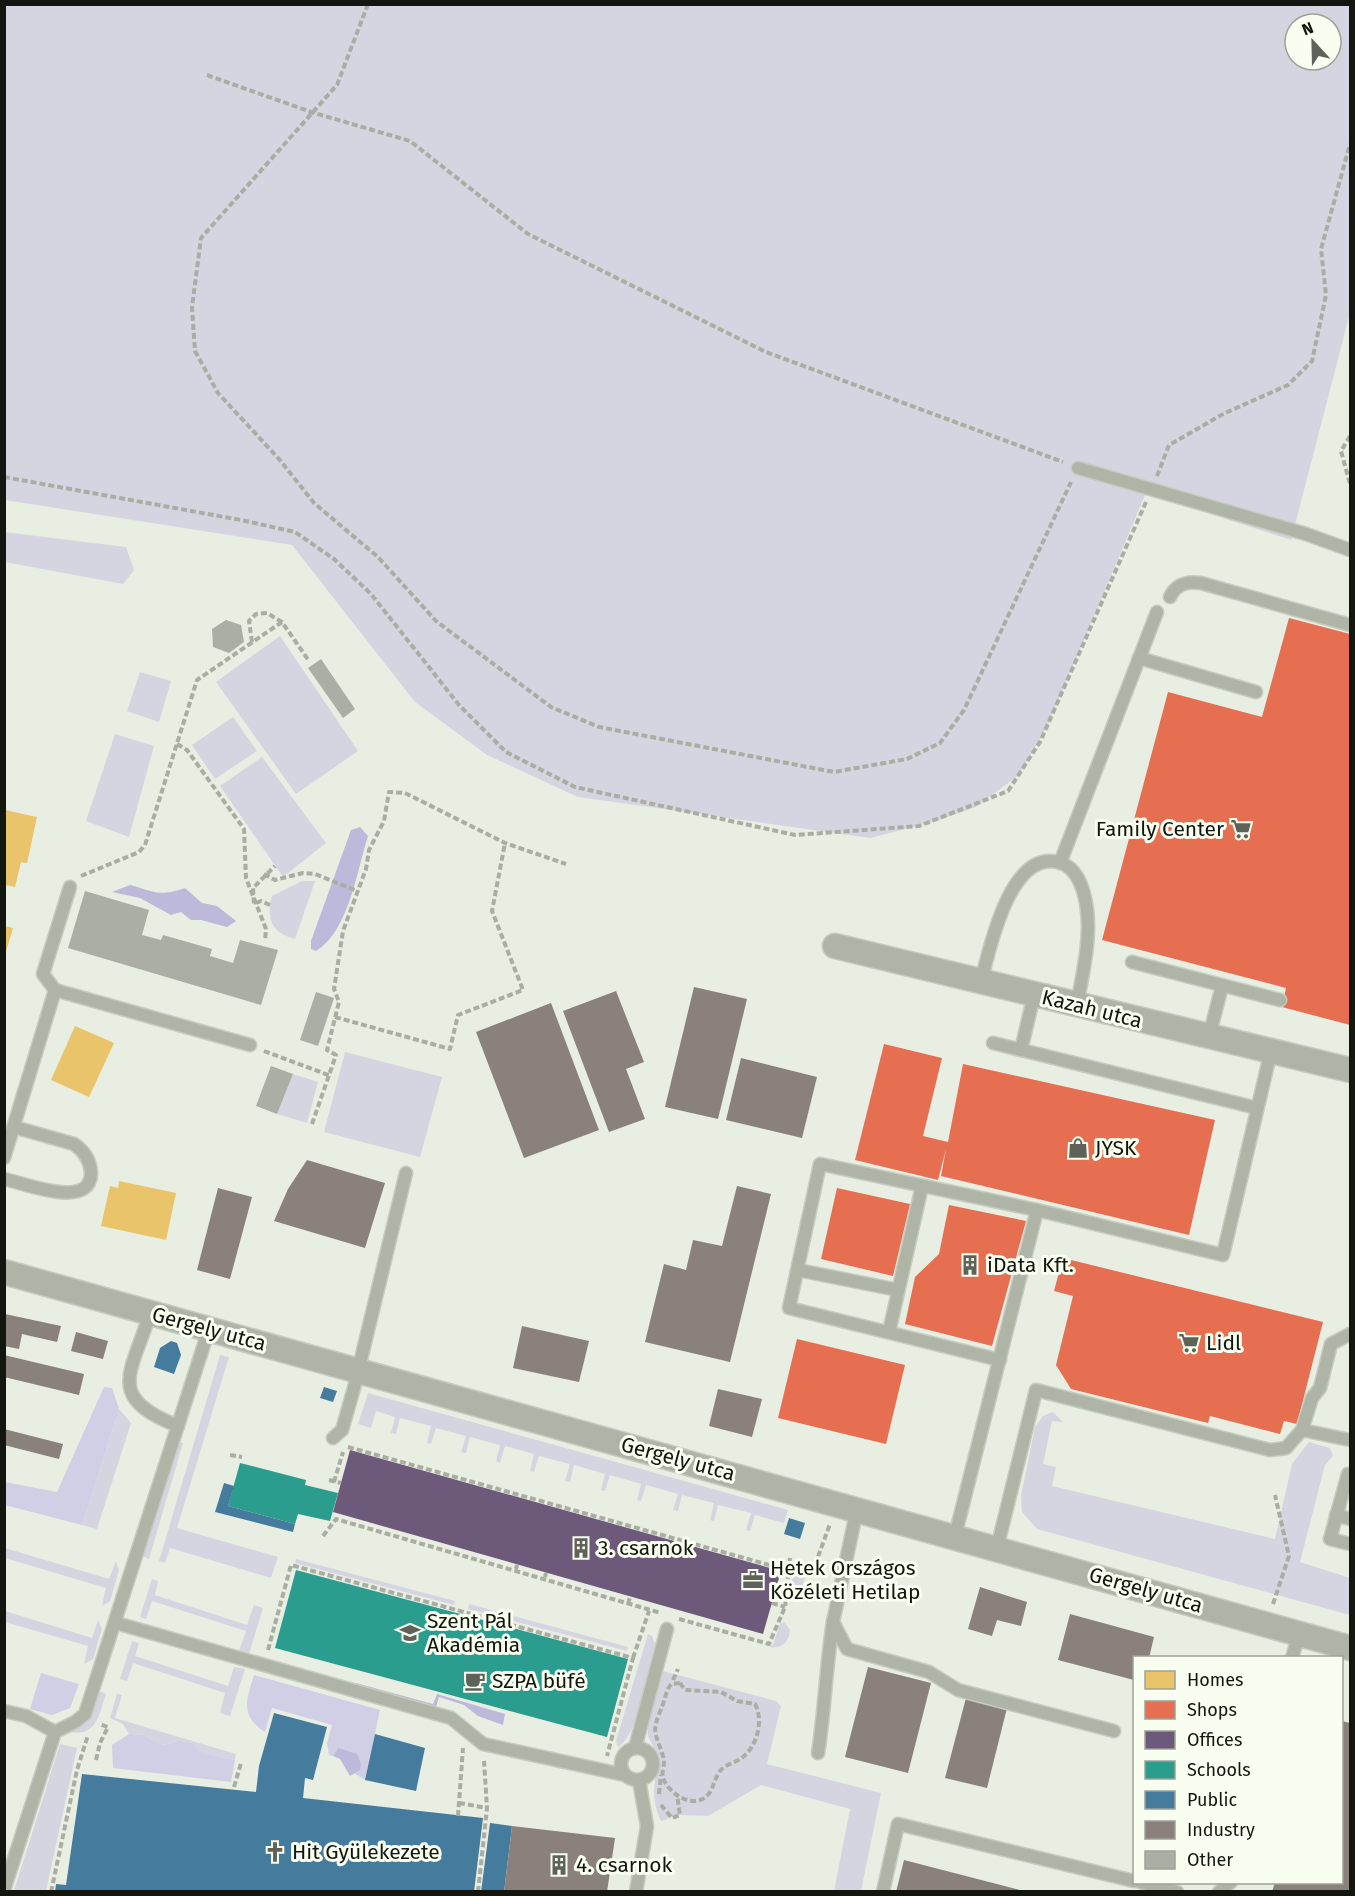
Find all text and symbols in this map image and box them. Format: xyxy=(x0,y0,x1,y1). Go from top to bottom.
north arrow xyxy=(1283,12,1343,72)
text: N xyxy=(1299,18,1316,39)
place label: Family Center xyxy=(1096,816,1224,842)
supermarket icon: Family Center xyxy=(1229,817,1253,841)
street label: Kazah utca xyxy=(1039,984,1145,1034)
place label: JYSK xyxy=(1095,1135,1137,1161)
shop icon: JYSK xyxy=(1066,1136,1090,1160)
place label: iData Kft. xyxy=(987,1252,1074,1278)
building icon: iData Kft. xyxy=(958,1253,982,1277)
street label: Gergely utca xyxy=(149,1301,269,1357)
place label: Lidl xyxy=(1206,1330,1241,1356)
supermarket icon: Lidl xyxy=(1177,1331,1201,1355)
street label: Gergely utca xyxy=(618,1431,738,1487)
place label: 3. csarnok xyxy=(598,1535,694,1561)
building icon: 3. csarnok xyxy=(569,1536,593,1560)
place label: Hetek Országos Közéleti Hetilap xyxy=(770,1555,920,1605)
street label: Gergely utca xyxy=(1086,1561,1206,1619)
office icon: Hetek Országos Közéleti Hetilap xyxy=(741,1568,765,1592)
place label: Szent Pál Akadémia xyxy=(427,1608,520,1658)
school or university icon: Szent Pál Akadémia xyxy=(398,1621,422,1645)
legend xyxy=(1133,1656,1343,1884)
place label: SZPA büfé xyxy=(492,1668,586,1694)
cafe icon: SZPA büfé xyxy=(463,1669,487,1693)
text: Homes xyxy=(1187,1669,1243,1691)
text: Shops xyxy=(1187,1699,1237,1721)
text: Offices xyxy=(1187,1729,1242,1751)
text: Schools xyxy=(1187,1759,1251,1781)
text: Public xyxy=(1187,1789,1237,1811)
text: Industry xyxy=(1187,1819,1255,1841)
place label: Hit Gyülekezete xyxy=(292,1839,440,1865)
church icon: Hit Gyülekezete xyxy=(263,1840,287,1864)
text: Other xyxy=(1187,1849,1233,1871)
place label: 4. csarnok xyxy=(576,1852,673,1878)
building icon: 4. csarnok xyxy=(547,1853,571,1877)

